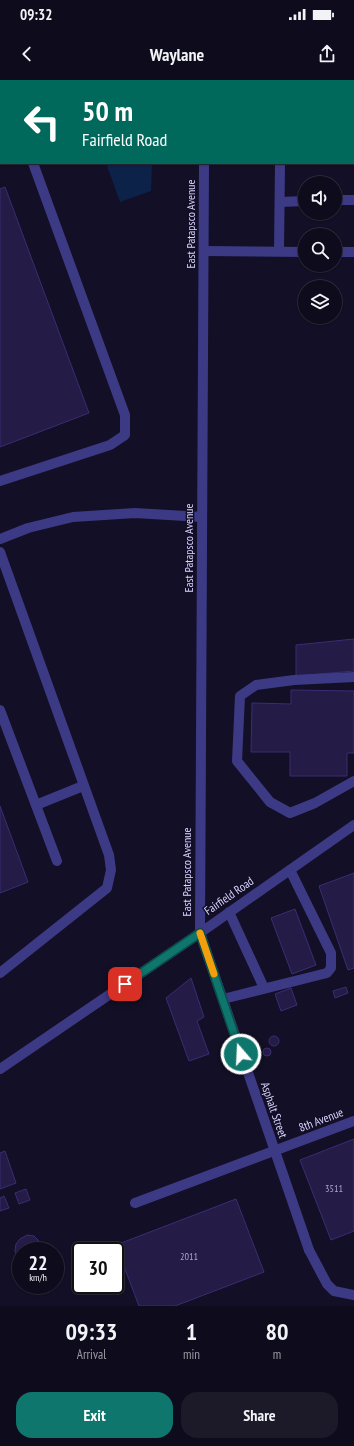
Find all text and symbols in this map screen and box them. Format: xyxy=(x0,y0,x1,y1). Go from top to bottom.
text: 09:32 xyxy=(20,5,52,24)
icon: back xyxy=(16,43,38,65)
text: Waylane xyxy=(150,43,204,66)
icon: share xyxy=(316,43,338,65)
text: 50 m xyxy=(82,92,133,129)
icon: left xyxy=(16,96,68,148)
text: Fairfield Road xyxy=(82,128,167,151)
map controls xyxy=(298,176,342,324)
button: sound xyxy=(298,176,342,220)
street label: East Patapsco Avenue xyxy=(183,179,198,268)
button: search xyxy=(298,228,342,272)
button: layers xyxy=(298,280,342,324)
street label: East Patapsco Avenue xyxy=(181,503,196,592)
street label: East Patapsco Avenue xyxy=(179,827,194,916)
street label: Fairfield Road xyxy=(201,873,256,918)
pin xyxy=(108,967,142,1001)
icon: arrive xyxy=(114,973,136,995)
position arrow xyxy=(220,1033,262,1075)
street label: Asphalt Street xyxy=(258,1080,291,1141)
street label: 8th Avenue xyxy=(296,1104,345,1135)
house number: 3511 xyxy=(325,1182,343,1195)
speed limit sign: 30 xyxy=(72,1242,124,1294)
text: 22 xyxy=(28,1250,48,1276)
house number: 2011 xyxy=(180,1250,198,1263)
text: km/h xyxy=(29,1271,47,1284)
text: 09:33 xyxy=(66,1316,117,1347)
text: 1 xyxy=(186,1316,197,1347)
text: 80 xyxy=(266,1316,288,1347)
text: Arrival xyxy=(77,1346,106,1363)
text: min xyxy=(183,1346,200,1363)
text: m xyxy=(273,1346,281,1363)
button: Exit xyxy=(16,1392,173,1438)
button: Share xyxy=(181,1392,338,1438)

